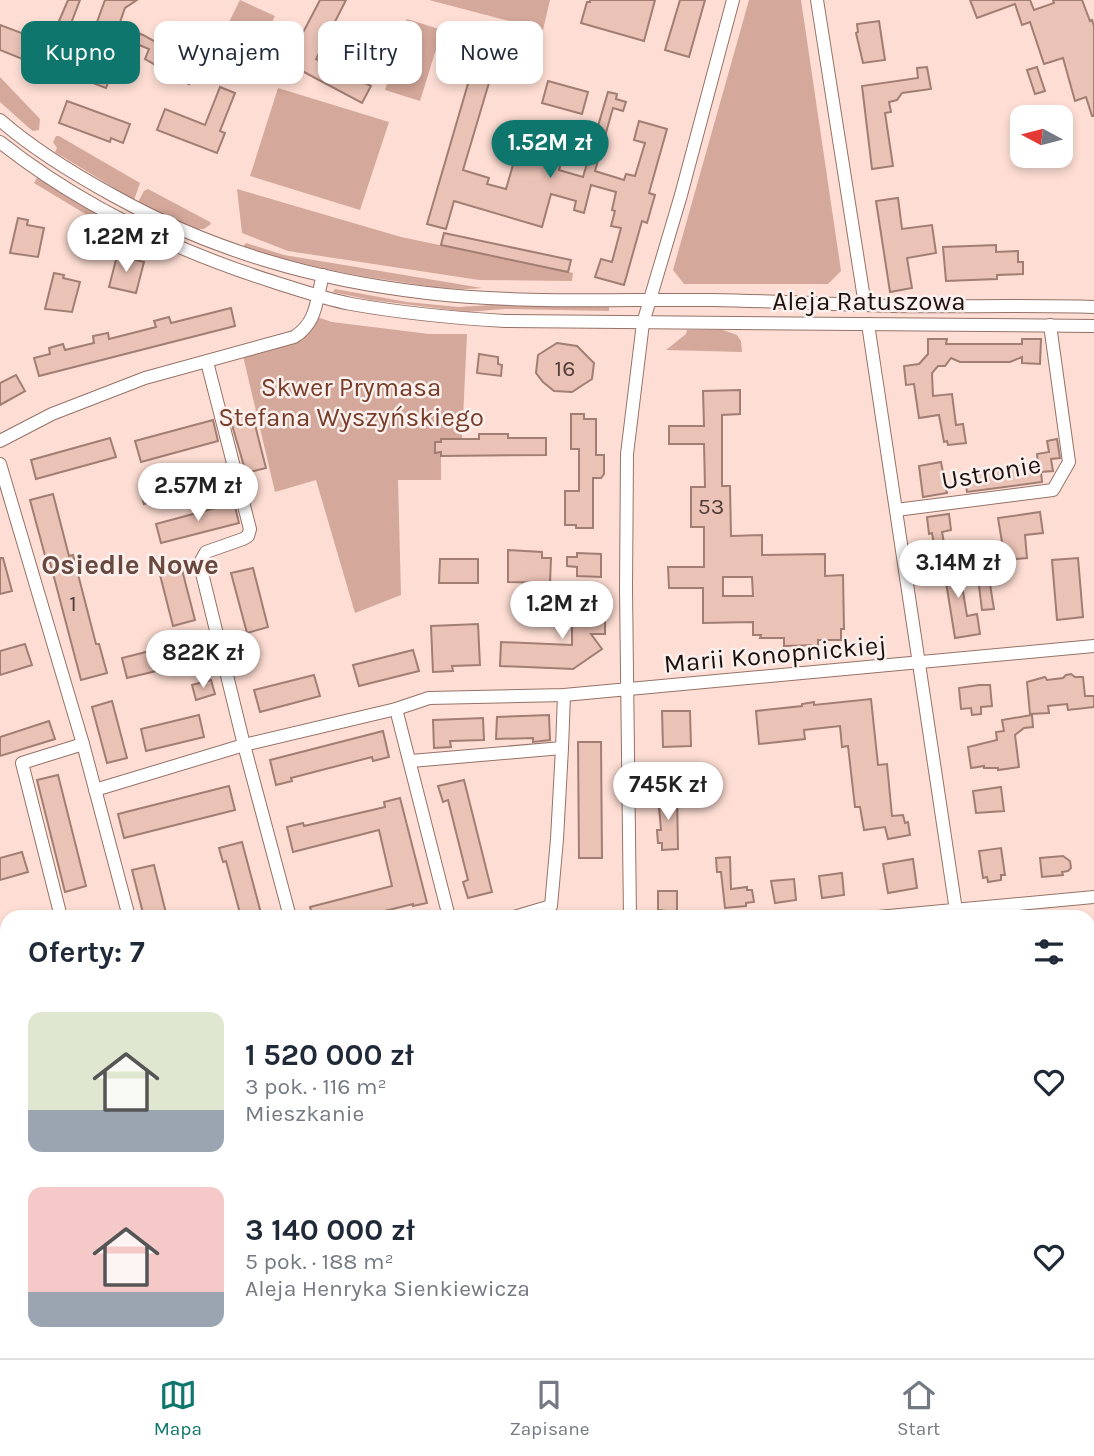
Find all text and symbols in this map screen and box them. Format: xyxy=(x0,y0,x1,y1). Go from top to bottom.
chip: Kupno xyxy=(21,21,140,84)
chip: Wynajem xyxy=(154,21,304,84)
chip: Filtry xyxy=(318,21,422,84)
chip: Nowe xyxy=(436,21,543,84)
north arrow xyxy=(1010,105,1073,168)
map controls xyxy=(1010,105,1073,168)
pin: 1.52M zł xyxy=(478,120,622,180)
text: 1.52M zł xyxy=(508,129,592,156)
pin: 1.22M zł xyxy=(54,215,198,274)
text: 1.22M zł xyxy=(83,223,169,250)
street label: Aleja Ratuszowa xyxy=(772,286,966,317)
house number: 16 xyxy=(555,355,575,382)
park label: Skwer Prymasa Stefana Wyszyńskiego xyxy=(218,372,484,433)
street label: Ustronie xyxy=(939,448,1043,497)
pin: 2.57M zł xyxy=(126,463,270,523)
text: 2.57M zł xyxy=(154,472,242,499)
house number: 53 xyxy=(698,493,724,520)
pin: 3.14M zł xyxy=(886,540,1030,600)
district label: Osiedle Nowe xyxy=(41,548,219,581)
text: 3.14M zł xyxy=(915,549,1001,576)
pin: 1.2M zł xyxy=(497,582,627,641)
house number: 1 xyxy=(69,590,77,617)
text: 1.2M zł xyxy=(526,590,598,617)
street label: Marii Konopnickiej xyxy=(662,629,888,680)
pin: 822K zł xyxy=(138,630,268,690)
text: 822K zł xyxy=(162,639,244,666)
pin: 745K zł xyxy=(603,762,733,822)
text: 745K zł xyxy=(629,771,707,798)
icon: filters xyxy=(1030,933,1068,971)
text: Oferty: 7 xyxy=(28,934,145,970)
text: 1 520 000 zł xyxy=(245,1037,414,1073)
icon: home xyxy=(84,1040,168,1124)
icon: heart xyxy=(1030,1063,1068,1101)
text: 3 pok. · 116 m² xyxy=(245,1073,387,1100)
text: Mieszkanie xyxy=(245,1100,364,1127)
text: 3 140 000 zł xyxy=(245,1212,415,1248)
icon: home xyxy=(84,1215,168,1299)
icon: heart xyxy=(1030,1238,1068,1276)
text: 5 pok. · 188 m² xyxy=(245,1248,394,1275)
text: Aleja Henryka Sienkiewicza xyxy=(245,1275,530,1302)
tab: Mapa xyxy=(154,1376,202,1440)
tab: Zapisane xyxy=(509,1376,590,1440)
tab: Start xyxy=(897,1376,940,1440)

